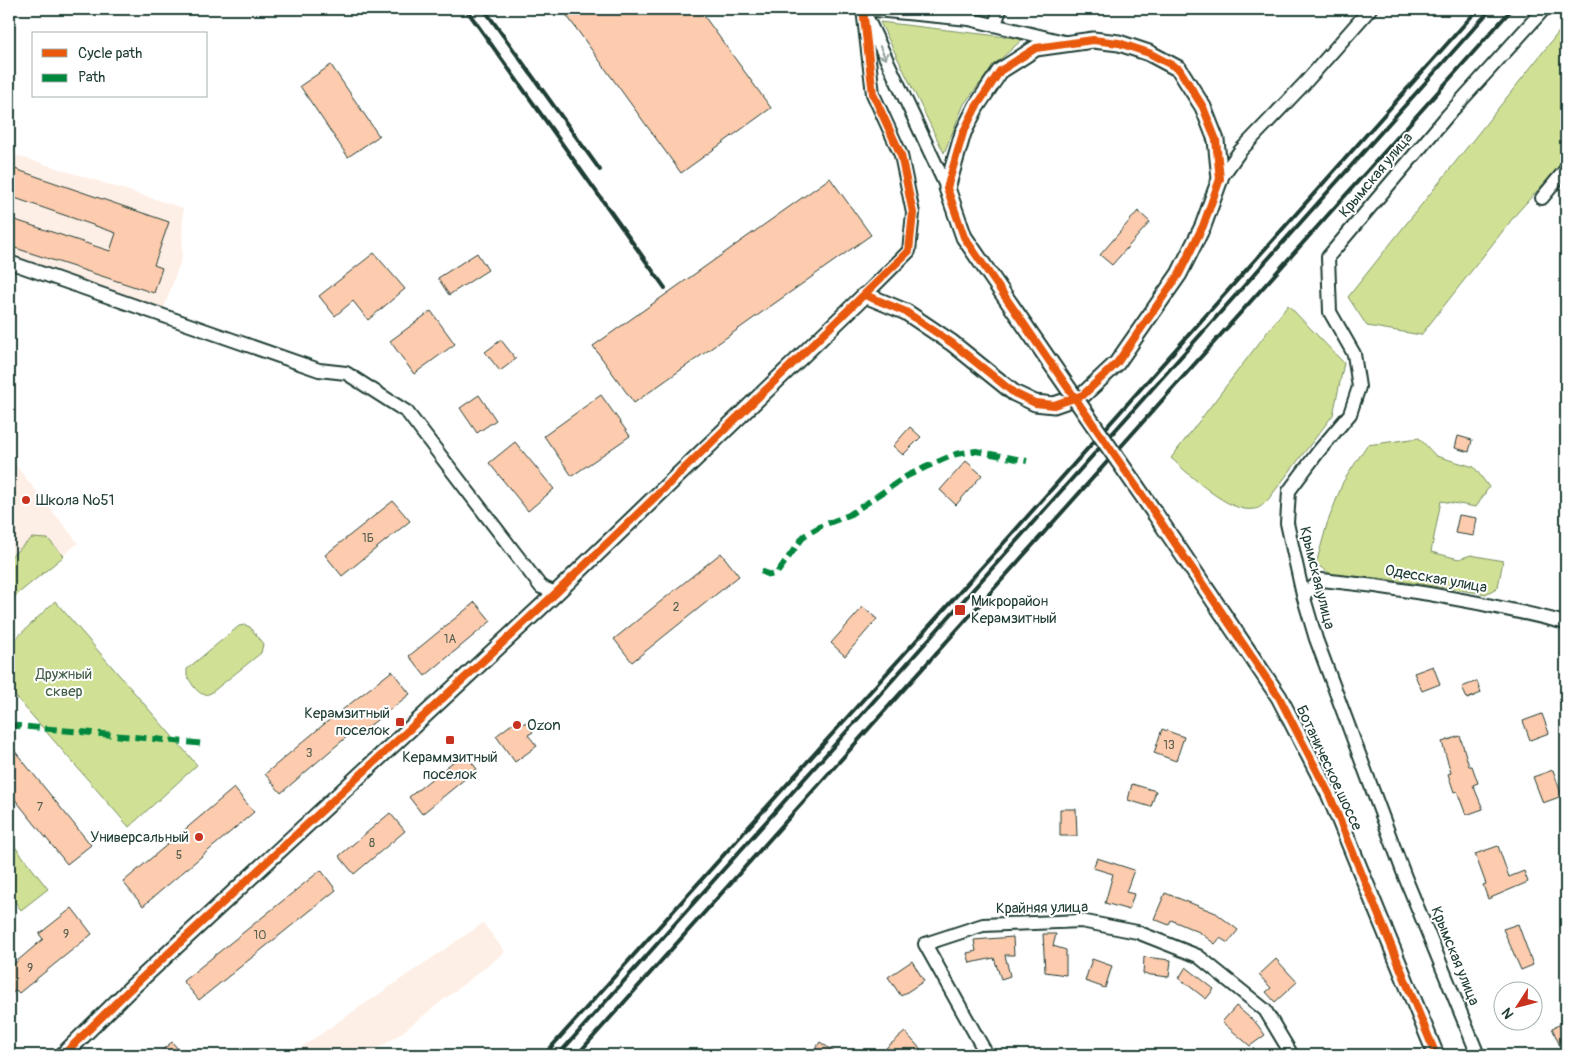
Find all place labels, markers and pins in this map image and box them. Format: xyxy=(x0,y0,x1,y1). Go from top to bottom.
place label: Школа №51 xyxy=(36,491,114,510)
marker: Школа №51 xyxy=(20,494,32,506)
place label: Микрорайон Керамзитный xyxy=(971,592,1057,628)
marker: Микрорайон Керамзитный xyxy=(953,603,967,617)
place label: Керамзитный поселок xyxy=(304,704,390,740)
marker: Керамзитный поселок xyxy=(394,716,406,728)
place label: Ozon xyxy=(527,716,561,735)
marker: Ozon xyxy=(511,719,523,731)
marker: Кераммзитный поселок xyxy=(444,734,456,746)
place label: Кераммзитный поселок xyxy=(402,748,498,784)
place label: Универсальный xyxy=(90,828,189,847)
marker: Универсальный xyxy=(193,831,205,843)

